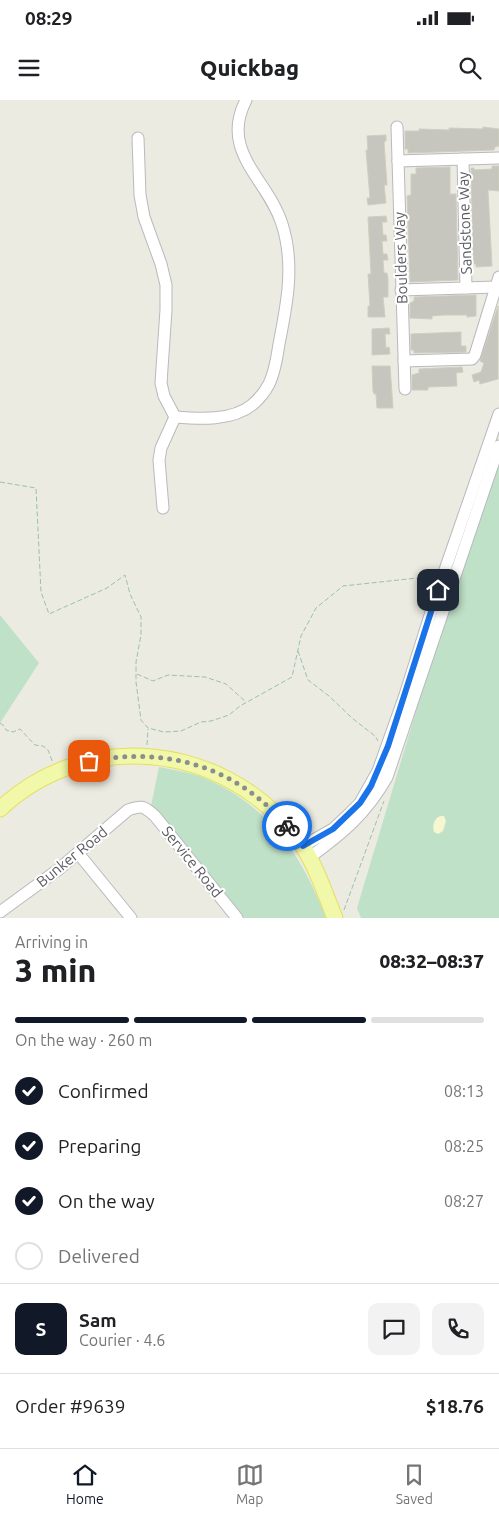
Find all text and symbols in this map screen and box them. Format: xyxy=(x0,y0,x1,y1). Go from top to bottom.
text: 08:29 xyxy=(25,7,73,29)
icon: menu xyxy=(15,54,43,82)
icon: search xyxy=(456,54,484,82)
text: Quickbag xyxy=(200,55,299,80)
street label: Sandstone Way xyxy=(454,171,475,275)
street label: Boulders Way xyxy=(390,212,411,304)
pin xyxy=(417,569,459,611)
icon: home xyxy=(424,576,452,604)
pin xyxy=(68,740,110,782)
icon: bag xyxy=(75,747,103,775)
courier xyxy=(262,801,312,851)
icon: bike xyxy=(273,812,301,840)
street label: Bunker Road xyxy=(33,823,110,890)
street label: Service Road xyxy=(159,823,226,901)
text: Arriving in xyxy=(15,933,88,951)
text: 08:32–08:37 xyxy=(379,950,484,972)
text: 3 min xyxy=(15,952,96,988)
text: On the way · 260 m xyxy=(15,1031,152,1049)
icon: check xyxy=(15,1077,43,1105)
text: Confirmed xyxy=(58,1080,149,1102)
text: 08:13 xyxy=(444,1082,484,1100)
icon: check xyxy=(15,1132,43,1160)
text: Preparing xyxy=(58,1135,142,1157)
text: 08:25 xyxy=(444,1137,484,1155)
icon: check xyxy=(15,1187,43,1215)
text: On the way xyxy=(58,1190,155,1212)
text: 08:27 xyxy=(444,1192,484,1210)
text: Delivered xyxy=(58,1245,140,1267)
button: chat xyxy=(368,1303,420,1355)
button: phone xyxy=(432,1303,484,1355)
text: Sam xyxy=(79,1309,117,1331)
text: S xyxy=(36,1318,46,1340)
text: Courier · 4.6 xyxy=(79,1331,165,1349)
text: Order #9639 xyxy=(15,1395,125,1417)
text: $18.76 xyxy=(426,1395,484,1417)
tab: Home xyxy=(66,1461,104,1507)
tab: Map xyxy=(236,1461,264,1507)
tab: Saved xyxy=(396,1461,433,1507)

